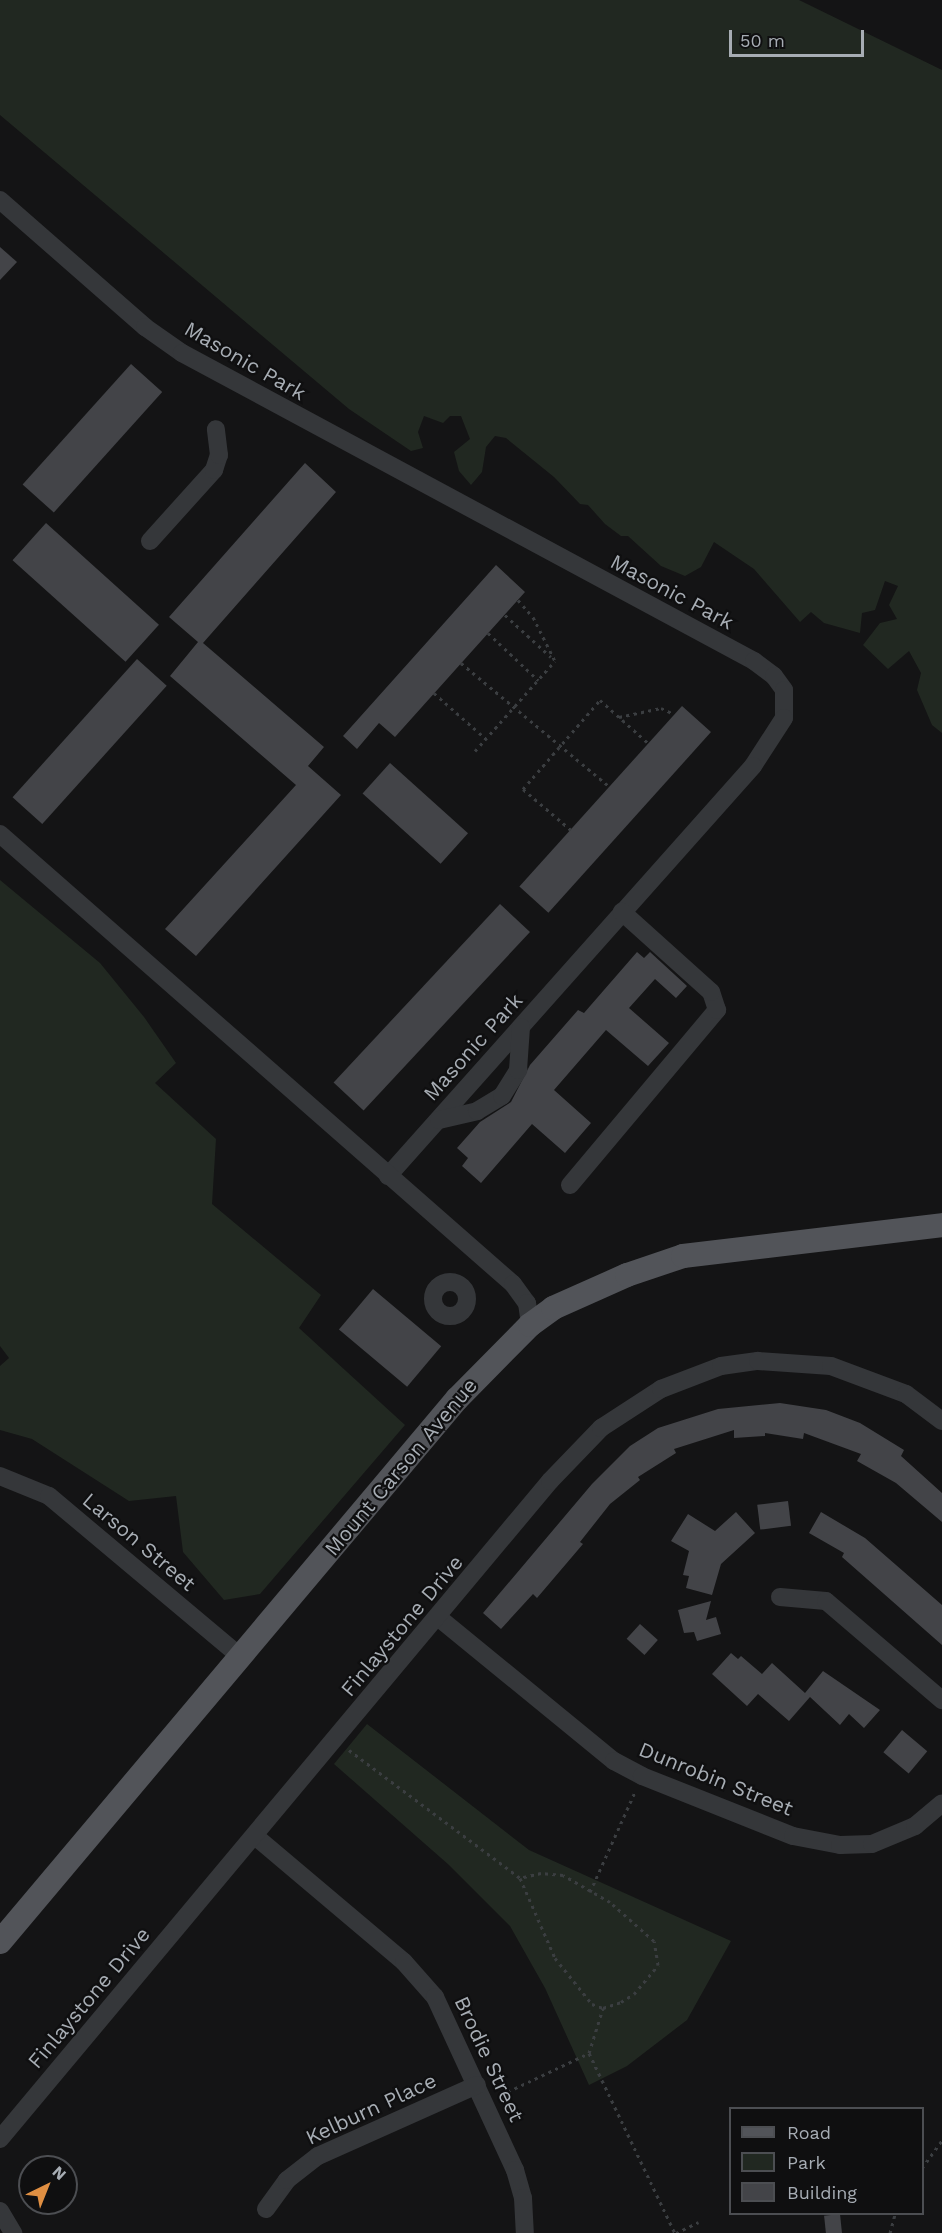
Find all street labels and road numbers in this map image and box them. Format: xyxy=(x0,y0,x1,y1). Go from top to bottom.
street label: Masonic Park xyxy=(180,316,310,406)
street label: Masonic Park xyxy=(606,549,738,635)
street label: Masonic Park xyxy=(418,988,528,1106)
street label: Mount Carson Avenue xyxy=(319,1373,483,1561)
street label: Larson Street xyxy=(77,1487,201,1597)
street label: Finlaystone Drive xyxy=(336,1550,468,1702)
street label: Dunrobin Street xyxy=(635,1737,797,1821)
street label: Finlaystone Drive xyxy=(23,1922,155,2074)
street label: Brodie Street xyxy=(449,1992,529,2126)
street label: Kelburn Place xyxy=(302,2068,440,2150)

